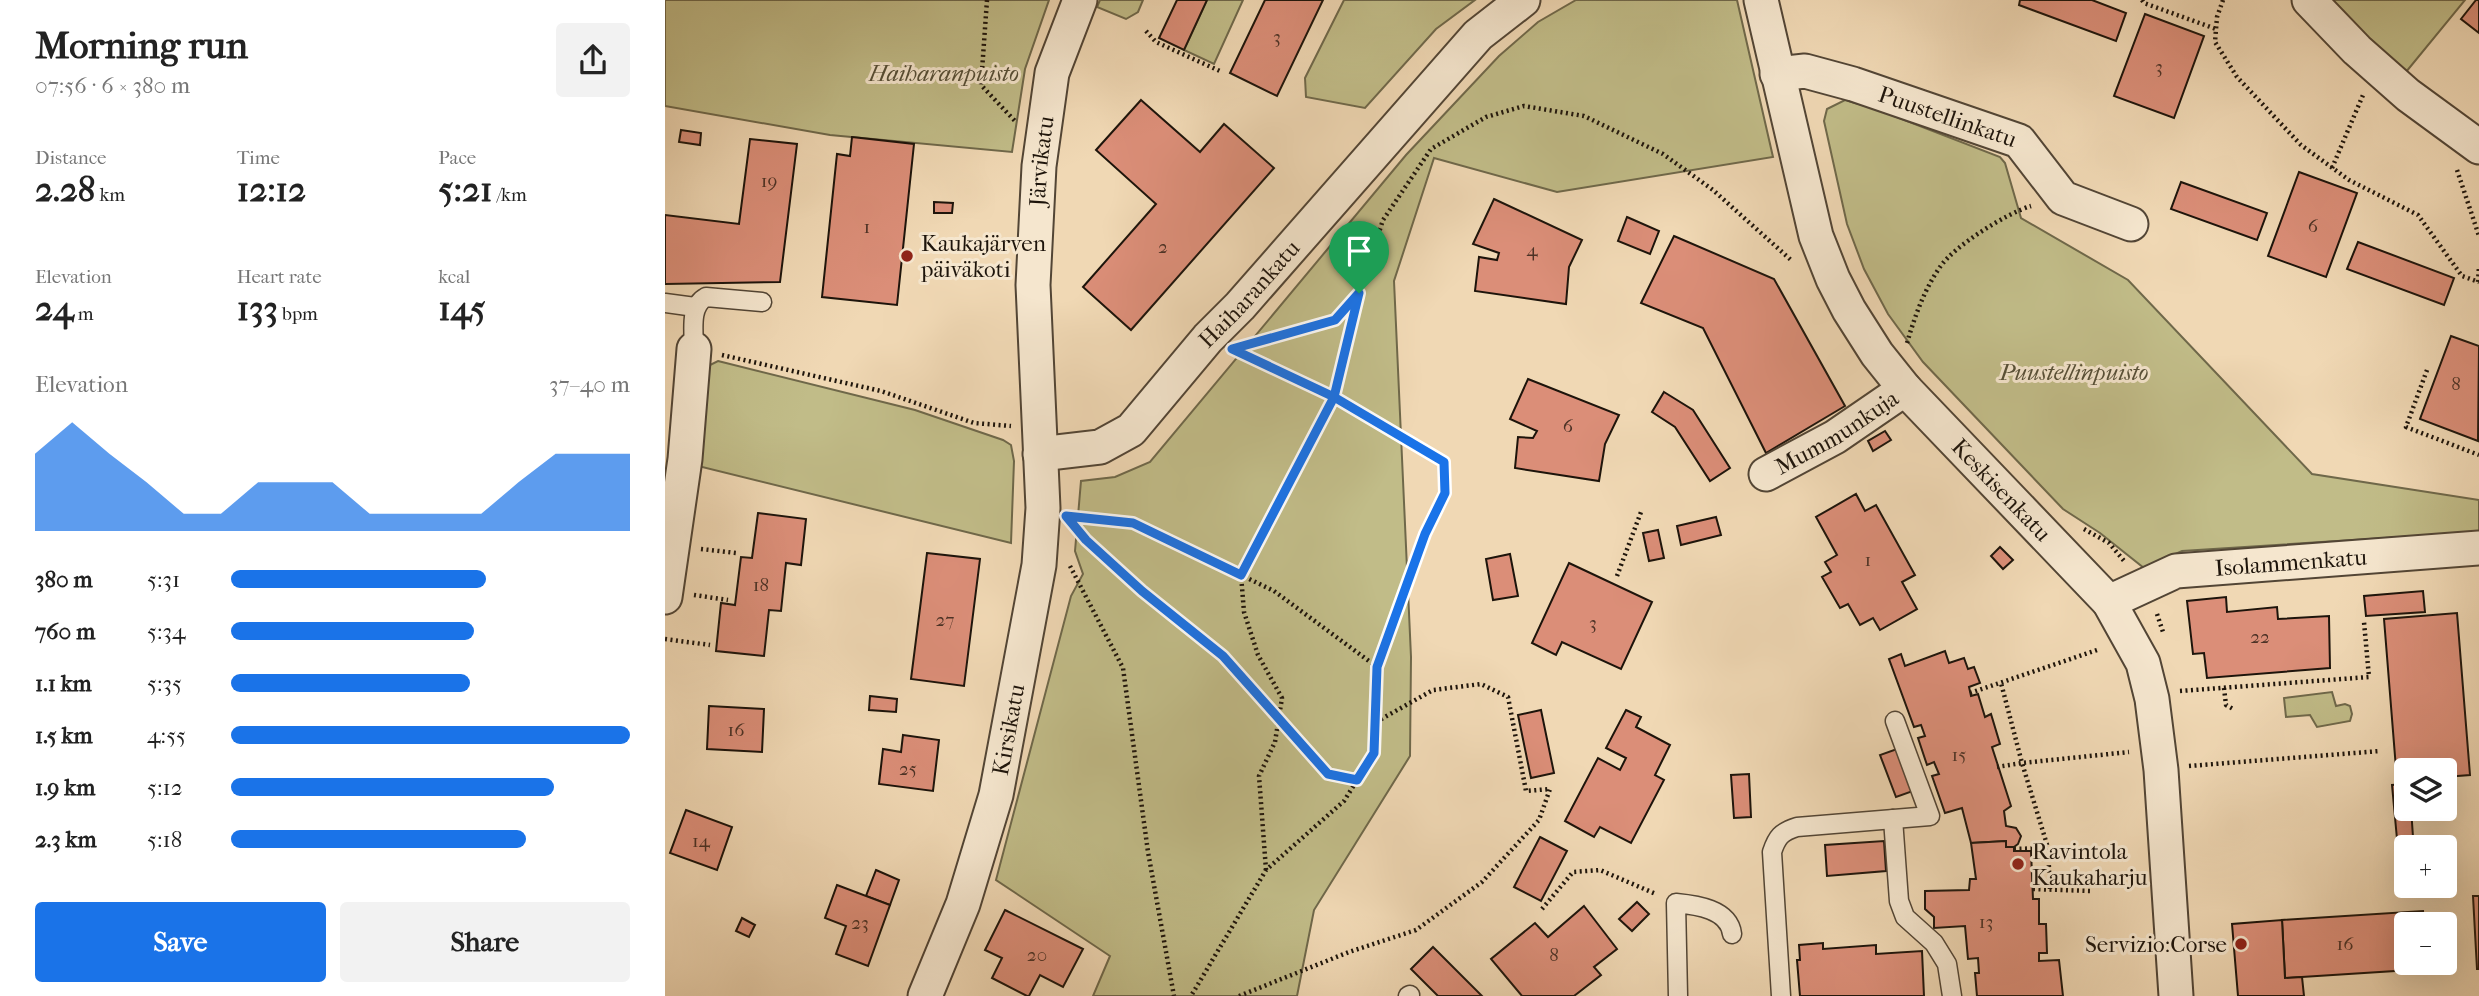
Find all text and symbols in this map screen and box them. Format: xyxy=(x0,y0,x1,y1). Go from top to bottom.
text: Morning run xyxy=(35,23,248,68)
button: share xyxy=(556,23,630,97)
house number: 3 xyxy=(1273,26,1281,48)
house number: 3 xyxy=(2155,56,2163,78)
park label: Haiharanpuisto xyxy=(868,60,1019,87)
text: 07:56 · 6 × 380 m xyxy=(35,72,190,99)
street label: Puustellinkatu xyxy=(1875,81,2020,153)
street label: Järvikatu xyxy=(1024,114,1060,209)
text: Distance xyxy=(35,147,106,169)
text: Time xyxy=(237,147,280,169)
text: Pace xyxy=(438,147,476,169)
text: 2.28 xyxy=(35,169,95,210)
text: 12:12 xyxy=(237,169,306,210)
text: 5:21 xyxy=(438,169,492,210)
house number: 19 xyxy=(761,170,777,192)
text: km xyxy=(95,184,125,206)
text: /km xyxy=(492,184,527,206)
house number: 6 xyxy=(2308,215,2319,237)
house number: 1 xyxy=(864,216,870,238)
pin xyxy=(1329,221,1389,293)
place label: Kaukajärven päiväkoti xyxy=(920,230,1047,283)
icon: arrive xyxy=(1340,232,1378,270)
street label: Haiharankatu xyxy=(1193,235,1306,354)
house number: 2 xyxy=(1158,236,1168,258)
house number: 4 xyxy=(1526,239,1538,261)
marker: Kaukajärven päiväkoti xyxy=(899,248,915,264)
text: Elevation xyxy=(35,266,112,288)
text: Heart rate xyxy=(237,266,322,288)
text: kcal xyxy=(438,266,470,288)
text: 24 xyxy=(35,288,74,329)
text: 133 xyxy=(237,288,278,329)
text: 145 xyxy=(438,288,486,329)
text: m xyxy=(74,303,94,325)
text: bpm xyxy=(278,303,318,325)
park label: Puustellinpuisto xyxy=(1998,359,2149,386)
text: Elevation xyxy=(35,371,128,398)
text: 37–40 m xyxy=(549,371,630,398)
house number: 8 xyxy=(2451,373,2461,395)
street label: Mummunkuja xyxy=(1771,384,1904,481)
house number: 6 xyxy=(1563,415,1574,437)
street label: Keskisenkatu xyxy=(1946,433,2057,547)
street label: Isolammenkatu xyxy=(2214,544,2368,582)
house number: 1 xyxy=(1865,549,1871,571)
text: 380 m xyxy=(35,566,93,593)
text: 5:31 xyxy=(147,566,180,593)
house number: 18 xyxy=(753,574,769,596)
house number: 27 xyxy=(936,609,954,631)
house number: 3 xyxy=(1589,612,1597,634)
text: 760 m xyxy=(35,618,95,645)
text: 5:34 xyxy=(147,618,186,645)
house number: 22 xyxy=(2250,626,2270,648)
text: 1.1 km xyxy=(35,670,92,697)
text: 5:35 xyxy=(147,670,182,697)
street label: Kirsikatu xyxy=(987,682,1030,778)
house number: 16 xyxy=(728,719,745,741)
text: 1.5 km xyxy=(35,722,93,749)
text: 4:55 xyxy=(147,722,186,749)
house number: 15 xyxy=(1952,744,1966,766)
house number: 25 xyxy=(899,758,917,780)
map controls xyxy=(2394,758,2457,975)
button: layers xyxy=(2394,758,2457,821)
text: 1.9 km xyxy=(35,774,95,801)
text: 5:12 xyxy=(147,774,183,801)
text: 2.3 km xyxy=(35,826,97,853)
text: 5:18 xyxy=(147,826,182,853)
house number: 14 xyxy=(692,830,711,852)
button: + xyxy=(2394,835,2457,898)
place label: Ravintola Kaukaharju xyxy=(2032,838,2148,891)
marker: Ravintola Kaukaharju xyxy=(2010,856,2026,872)
button: Save xyxy=(35,902,326,982)
button: Share xyxy=(340,902,630,982)
house number: 13 xyxy=(1979,911,1993,933)
house number: 23 xyxy=(851,912,869,934)
button: − xyxy=(2394,912,2457,975)
place label: Servizio:Corse xyxy=(2085,931,2227,958)
house number: 16 xyxy=(2337,933,2354,955)
marker: Servizio:Corse xyxy=(2233,936,2249,952)
house number: 20 xyxy=(1027,944,1047,966)
house number: 8 xyxy=(1549,944,1559,966)

